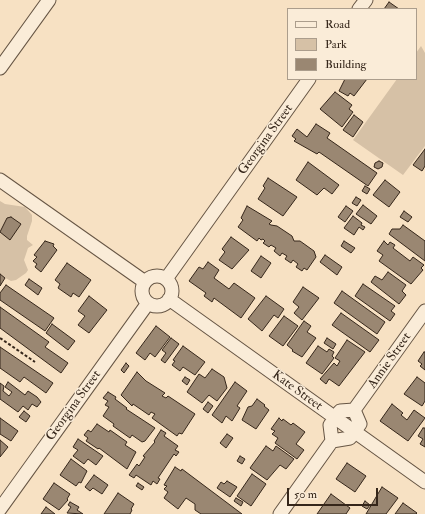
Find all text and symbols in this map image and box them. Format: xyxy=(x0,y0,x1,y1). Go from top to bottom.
legend xyxy=(287,8,417,80)
text: Road xyxy=(325,17,350,32)
text: Park xyxy=(325,37,347,52)
text: Building xyxy=(325,57,366,72)
street label: Georgina Street xyxy=(235,102,297,178)
street label: Annie Street xyxy=(365,330,415,392)
street label: Georgina Street xyxy=(43,368,105,444)
street label: Kate Street xyxy=(269,368,325,414)
scale bar xyxy=(289,480,380,506)
text: 50 m xyxy=(294,487,317,502)

